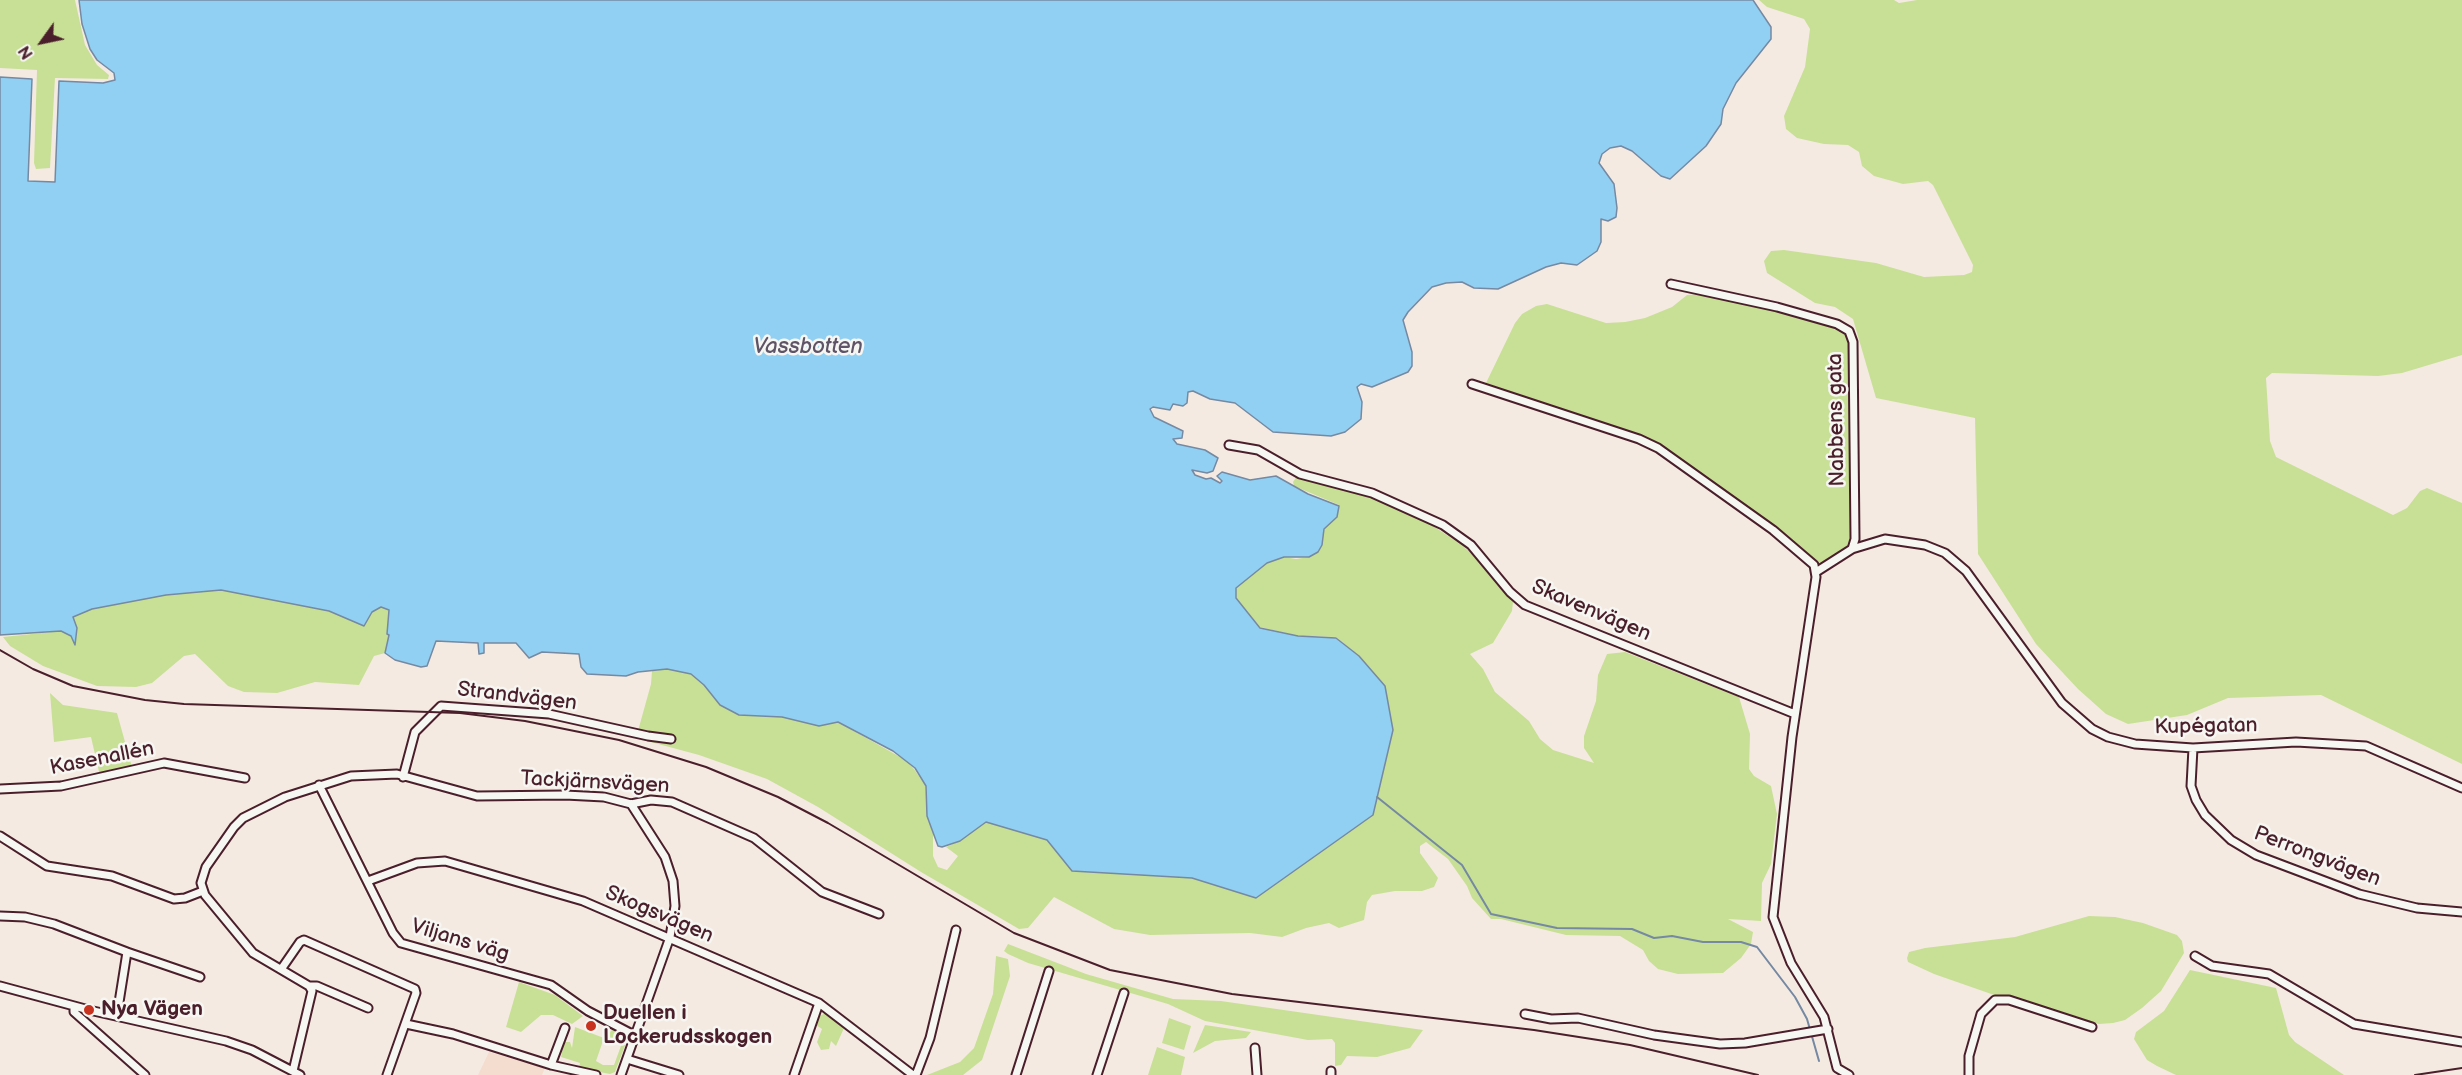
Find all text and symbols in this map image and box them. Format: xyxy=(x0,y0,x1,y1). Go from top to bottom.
north arrow xyxy=(12,12,72,72)
text: N xyxy=(15,42,38,62)
water label: Vassbotten xyxy=(753,334,863,360)
street label: Nabbens gata xyxy=(1823,353,1851,487)
street label: Skavenvägen xyxy=(1528,575,1654,647)
street label: Strandvägen xyxy=(456,677,578,717)
street label: Kupégatan xyxy=(2154,714,2258,740)
street label: Kasenallén xyxy=(48,737,156,781)
street label: Tackjärnsvägen xyxy=(520,767,670,799)
street label: Perrongvägen xyxy=(2250,821,2384,893)
street label: Skogsvägen xyxy=(601,881,717,949)
street label: Viljans väg xyxy=(408,914,512,968)
place label: Nya Vägen xyxy=(101,997,203,1023)
place label: Duellen i Lockerudsskogen xyxy=(603,1001,772,1051)
marker: Nya Vägen xyxy=(82,1003,96,1017)
marker: Duellen i Lockerudsskogen xyxy=(584,1019,598,1033)

